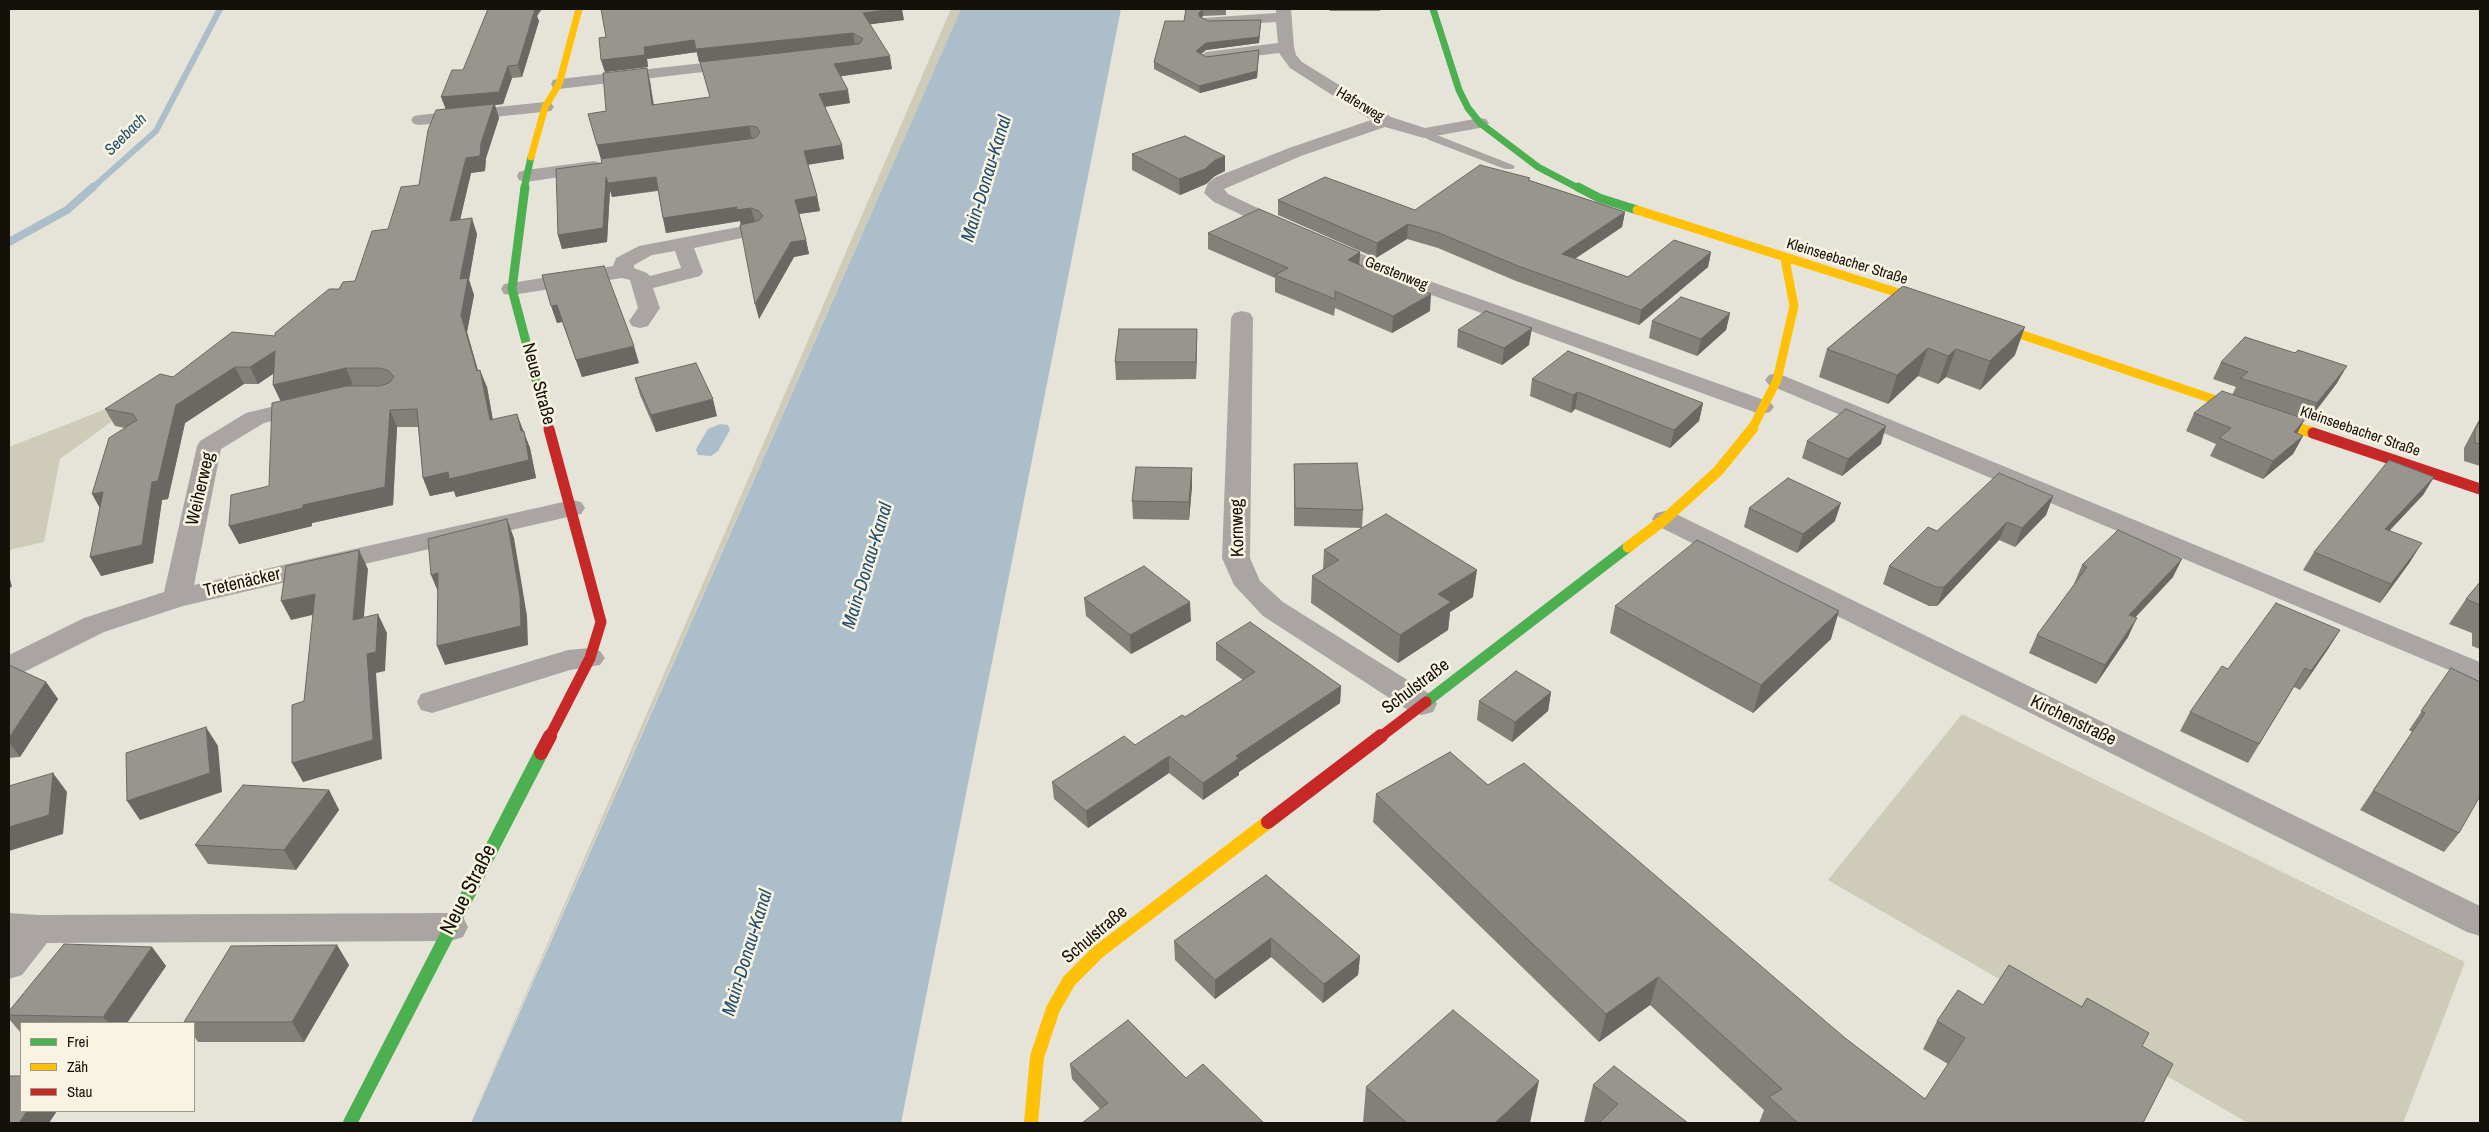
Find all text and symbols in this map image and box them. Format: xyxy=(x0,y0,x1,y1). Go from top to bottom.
street label: Haferweg xyxy=(1333,84,1387,126)
water label: Seebach xyxy=(101,110,151,160)
water label: Main-Donau-Kanal xyxy=(957,113,1017,245)
street label: Kleinseebacher Straße xyxy=(1784,235,1910,289)
street label: Gerstenweg xyxy=(1362,253,1430,295)
street label: Neue Straße xyxy=(517,341,559,427)
street label: Kleinseebacher Straße xyxy=(2298,403,2422,461)
street label: Weiherweg xyxy=(182,450,220,528)
street label: Kornweg xyxy=(1227,499,1249,557)
water label: Main-Donau-Kanal xyxy=(838,500,898,632)
street label: Tretenäcker xyxy=(201,564,283,602)
street label: Schulstraße xyxy=(1378,655,1454,719)
street label: Kirchenstraße xyxy=(2027,691,2119,751)
street label: Neue Straße xyxy=(436,841,502,939)
water label: Main-Donau-Kanal xyxy=(718,887,778,1019)
street label: Schulstraße xyxy=(1058,901,1132,969)
legend xyxy=(20,1022,195,1112)
text: Frei xyxy=(67,1031,89,1052)
text: Zäh xyxy=(67,1056,88,1077)
text: Stau xyxy=(67,1081,92,1102)

